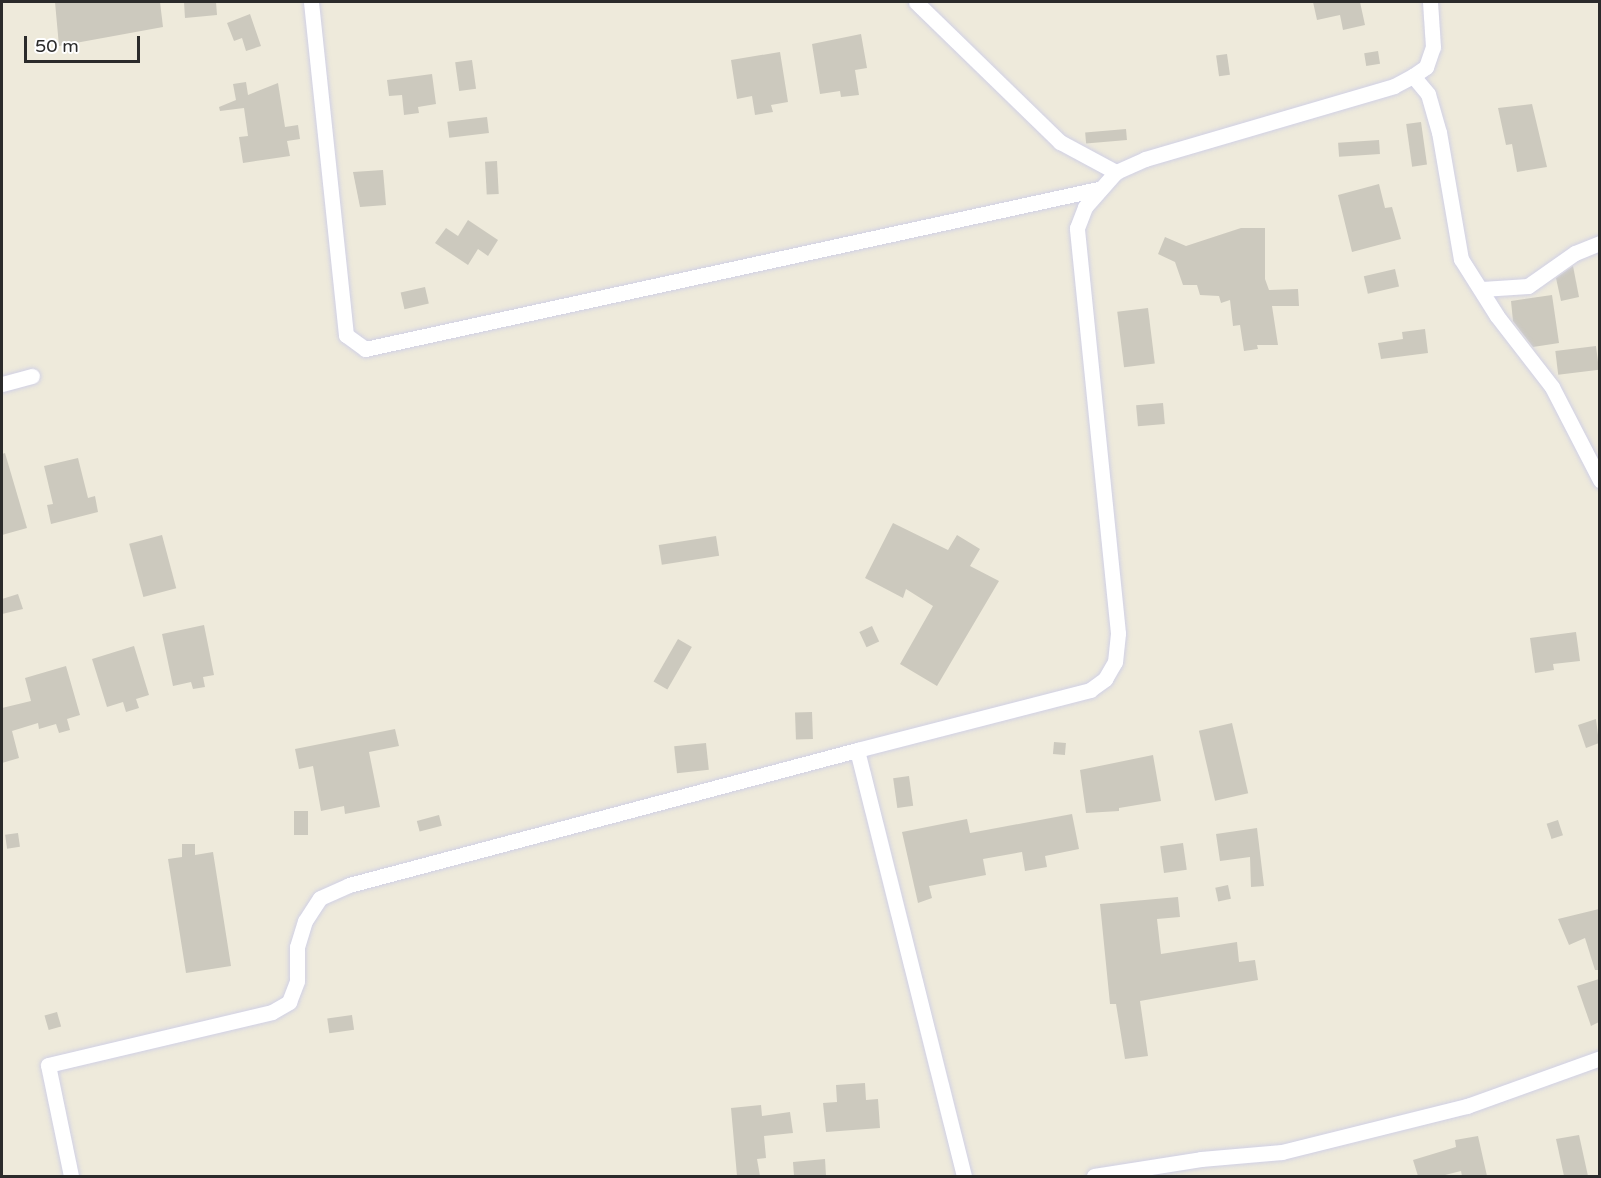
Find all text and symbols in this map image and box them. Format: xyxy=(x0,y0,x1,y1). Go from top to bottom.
scale bar xyxy=(27,24,142,62)
text: 50 m xyxy=(35,35,79,57)

